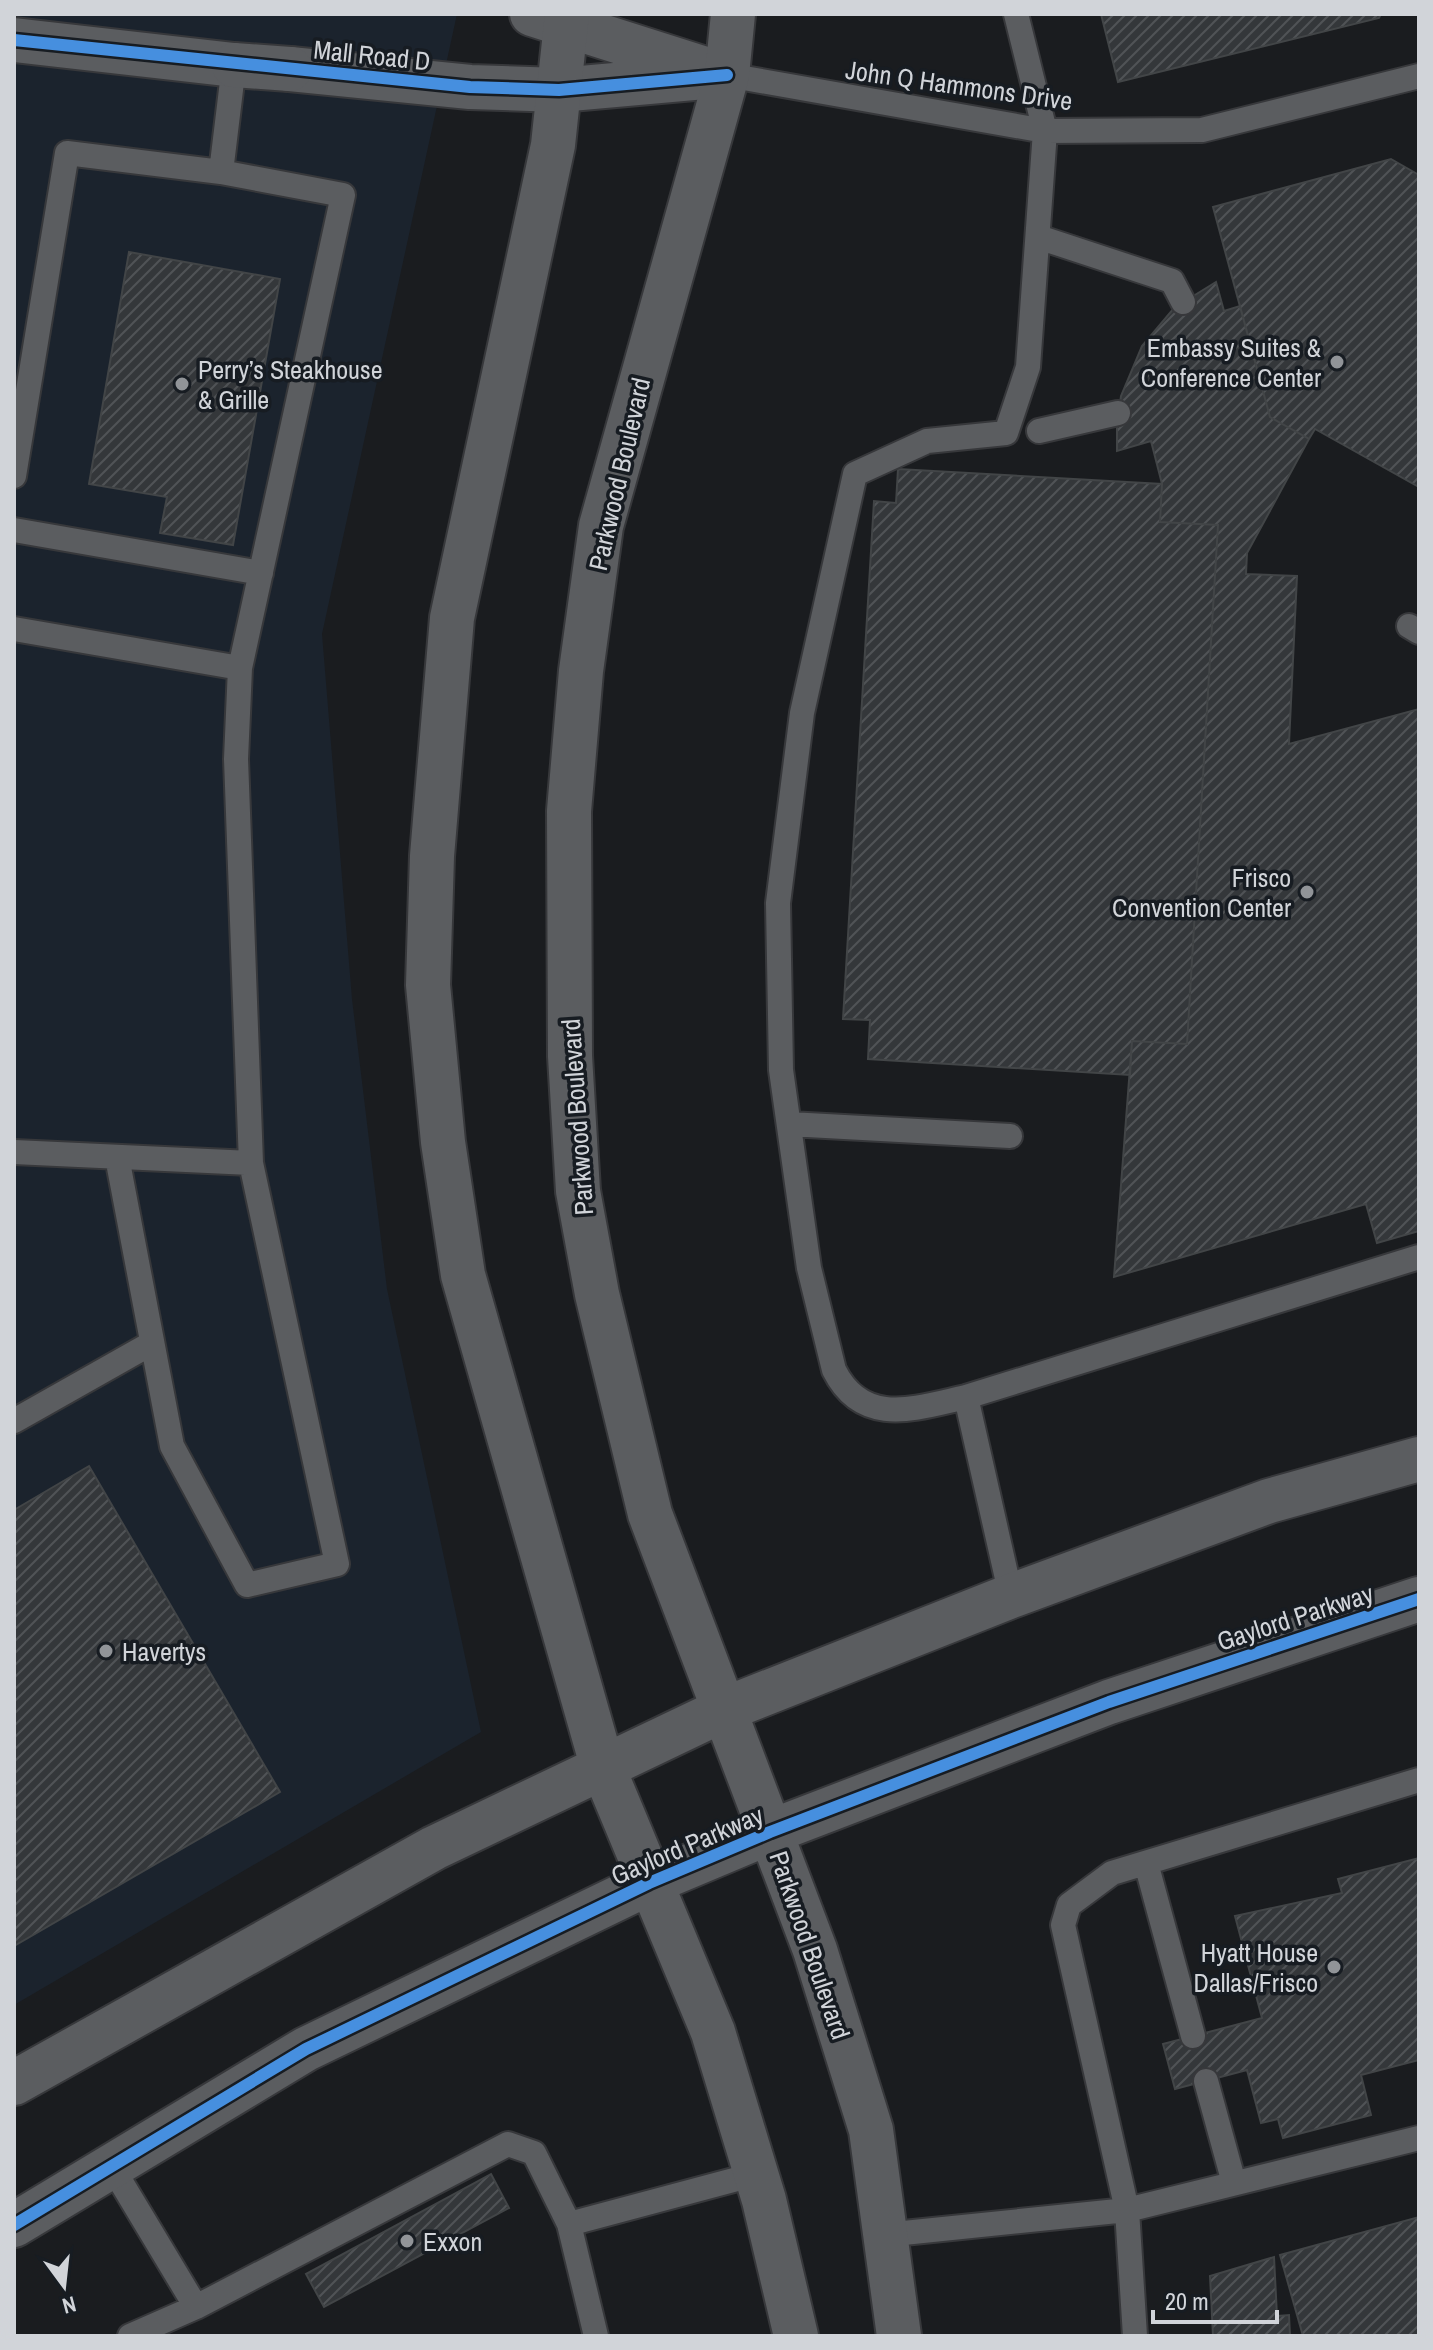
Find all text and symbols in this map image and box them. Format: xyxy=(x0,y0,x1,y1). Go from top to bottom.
street label: Mall Road D xyxy=(312,31,432,79)
street label: John Q Hammons Drive xyxy=(843,52,1075,118)
place label: Embassy Suites & Conference Center xyxy=(1141,330,1322,395)
place label: Perry’s Steakhouse & Grille xyxy=(198,352,383,417)
marker: Embassy Suites & Conference Center xyxy=(1328,353,1346,371)
street label: Parkwood Boulevard xyxy=(580,374,658,574)
marker: Perry’s Steakhouse & Grille xyxy=(173,375,191,393)
place label: Frisco Convention Center xyxy=(1112,860,1291,925)
marker: Frisco Convention Center xyxy=(1298,883,1316,901)
street label: Parkwood Boulevard xyxy=(553,1018,601,1216)
street label: Gaylord Parkway xyxy=(1212,1575,1378,1659)
place label: Havertys xyxy=(122,1634,206,1669)
marker: Havertys xyxy=(97,1642,115,1660)
street label: Gaylord Parkway xyxy=(605,1797,769,1893)
street label: Parkwood Boulevard xyxy=(761,1846,859,2044)
place label: Hyatt House Dallas/Frisco xyxy=(1194,1935,1318,2000)
marker: Hyatt House Dallas/Frisco xyxy=(1325,1958,1343,1976)
place label: Exxon xyxy=(423,2224,482,2259)
marker: Exxon xyxy=(398,2232,416,2250)
north arrow xyxy=(24,2246,104,2326)
scale bar xyxy=(1153,2274,1277,2324)
text: 20 m xyxy=(1165,2285,1209,2317)
text: N xyxy=(59,2289,79,2321)

